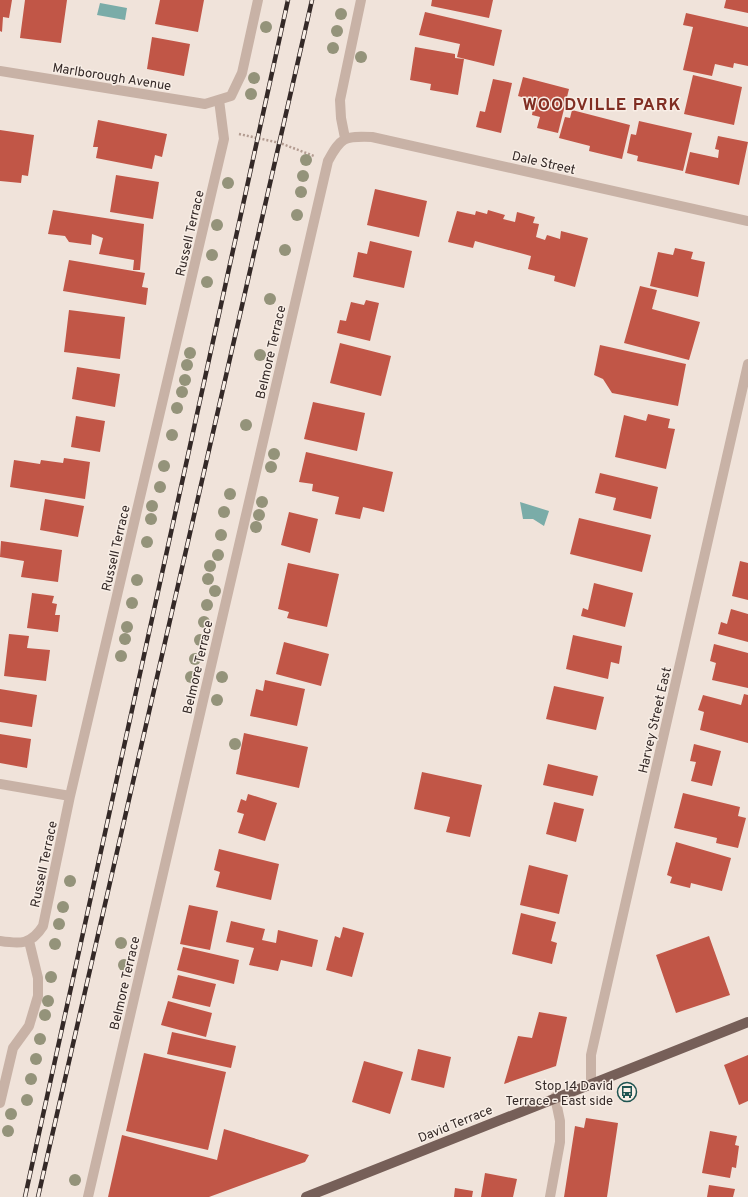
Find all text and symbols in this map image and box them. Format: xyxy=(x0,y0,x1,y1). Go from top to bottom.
street label: Marlborough Avenue xyxy=(51,61,172,95)
district label: WOODVILLE PARK xyxy=(522,95,682,117)
street label: Dale Street xyxy=(510,149,577,179)
street label: Russell Terrace xyxy=(173,189,209,278)
street label: Belmore Terrace xyxy=(253,304,291,401)
street label: Russell Terrace xyxy=(99,504,135,593)
street label: Belmore Terrace xyxy=(180,619,218,716)
street label: Harvey Street East xyxy=(636,666,676,775)
street label: Russell Terrace xyxy=(28,820,62,909)
street label: Belmore Terrace xyxy=(107,935,145,1032)
place label: Stop 14 David Terrace - East side xyxy=(506,1079,613,1110)
bus stop icon: Stop 14 David Terrace - East side xyxy=(616,1081,638,1103)
street label: David Terrace xyxy=(416,1103,495,1147)

